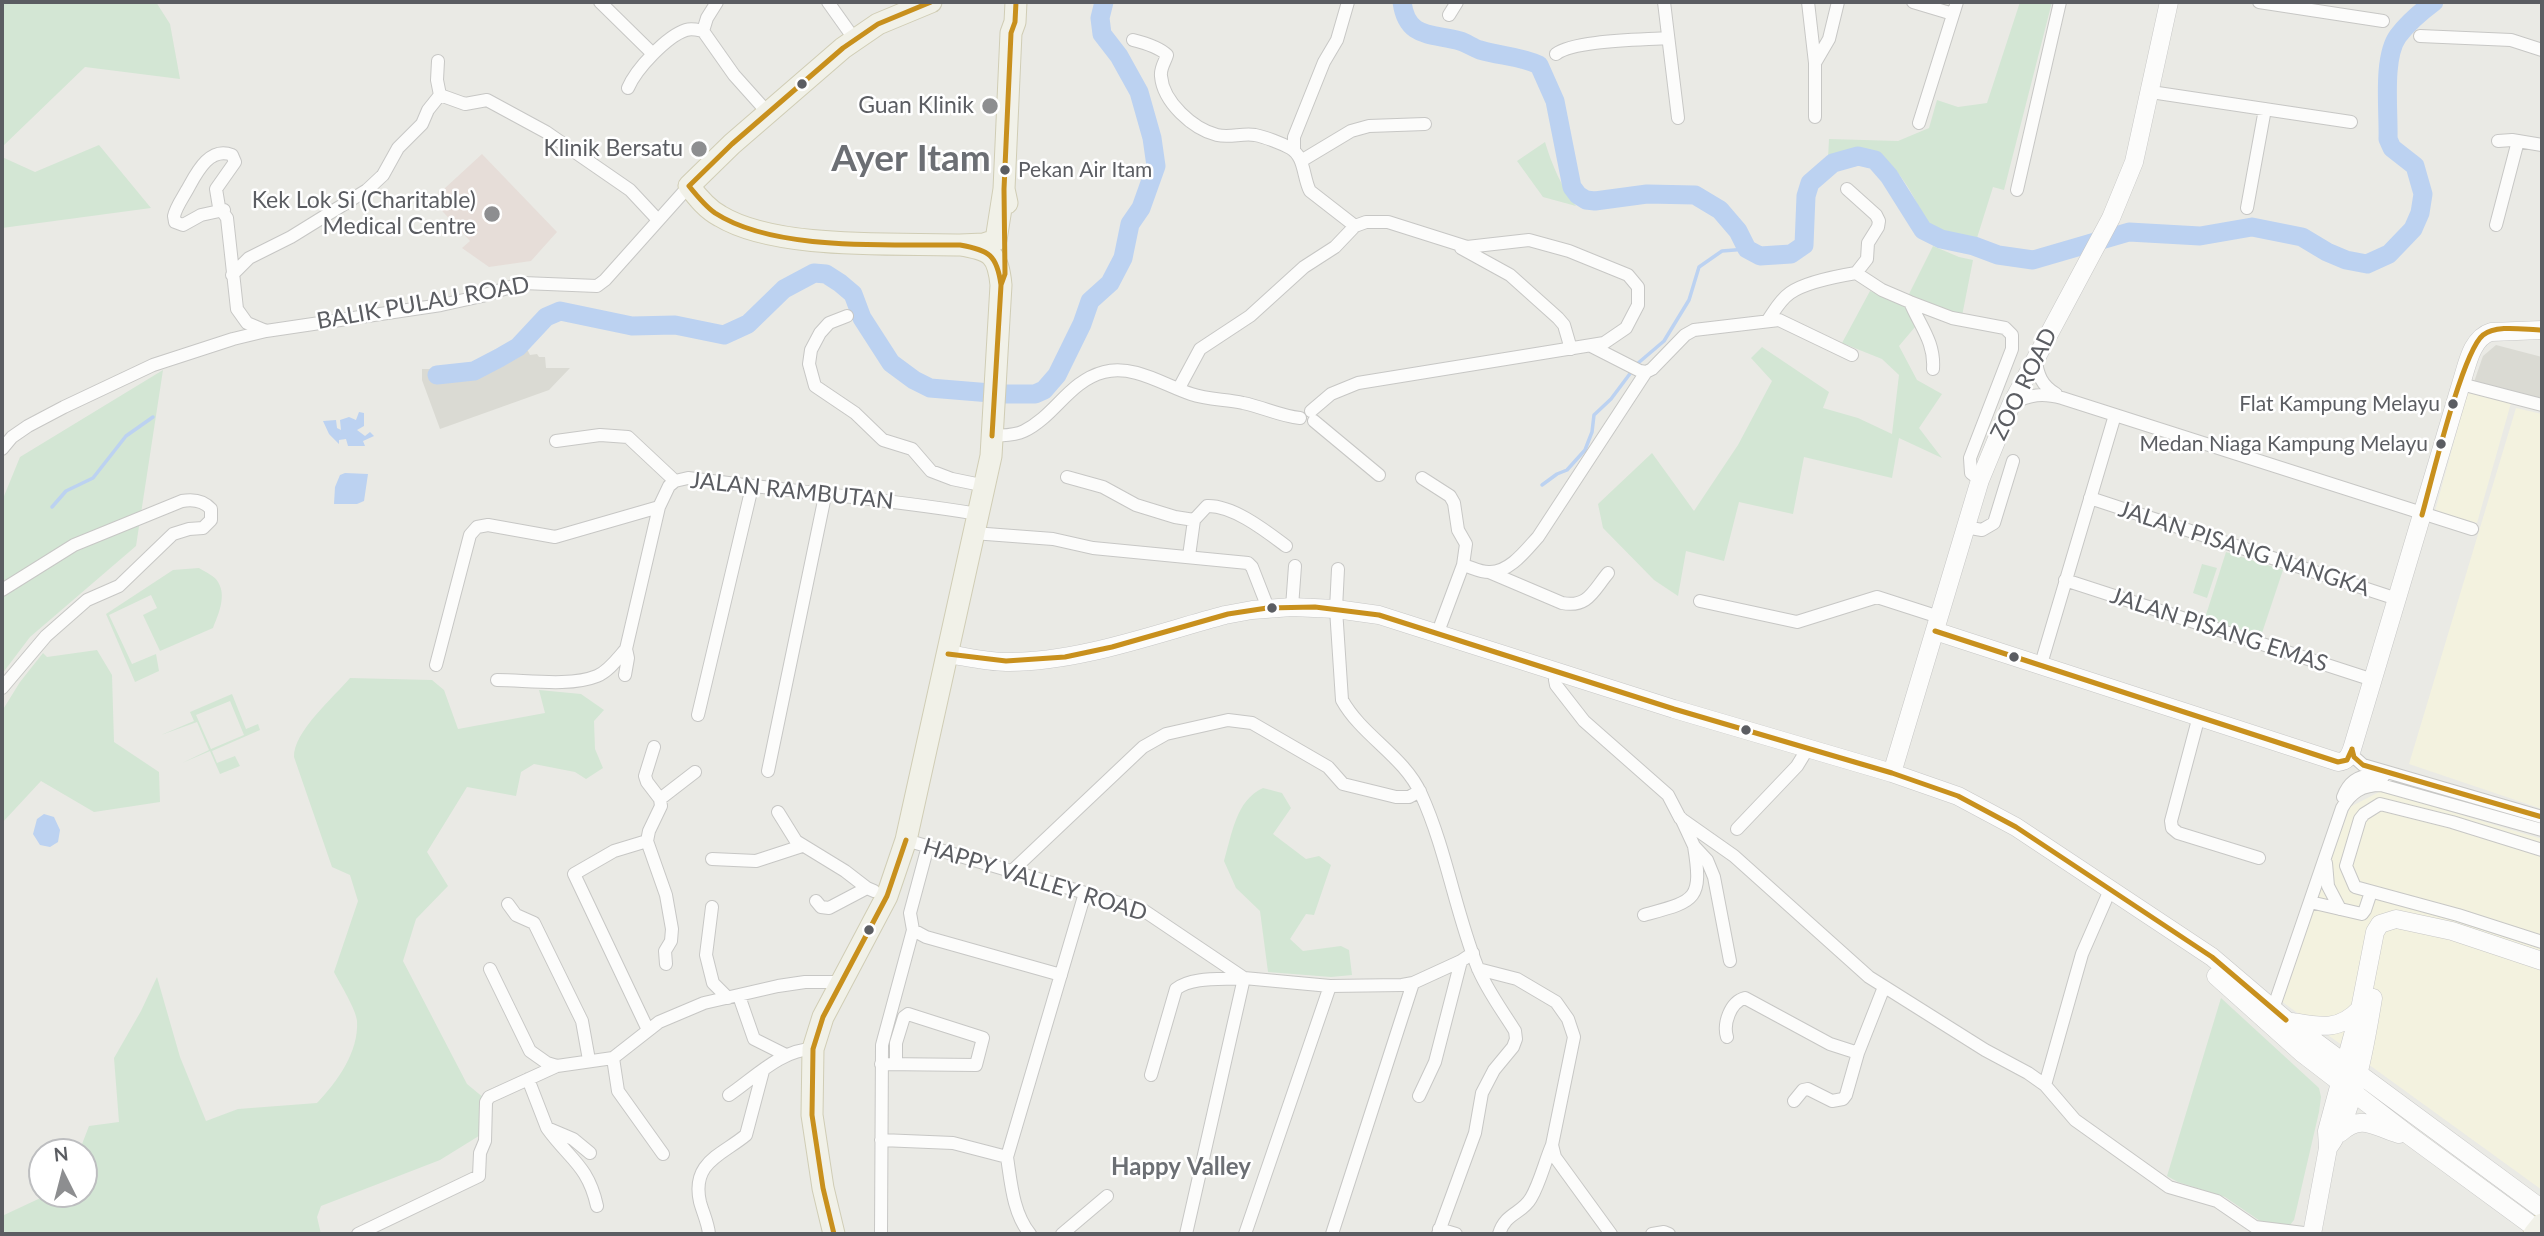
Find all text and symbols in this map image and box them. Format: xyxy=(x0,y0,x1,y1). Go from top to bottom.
unlabelled marker xyxy=(795,77,809,91)
place label: Guan Klinik xyxy=(858,92,974,120)
marker: Guan Klinik xyxy=(980,96,1000,116)
place label: Klinik Bersatu xyxy=(543,135,683,163)
district label: Ayer Itam xyxy=(831,137,991,181)
marker: Klinik Bersatu xyxy=(689,139,709,159)
place label: Pekan Air Itam xyxy=(1018,157,1152,183)
marker: Pekan Air Itam xyxy=(998,163,1012,177)
place label: Kek Lok Si (Charitable) Medical Centre xyxy=(252,187,476,241)
marker: Kek Lok Si (Charitable) Medical Centre xyxy=(482,204,502,224)
street label: BALIK PULAU ROAD xyxy=(315,271,531,335)
street label: ZOO ROAD xyxy=(1985,323,2063,445)
place label: Flat Kampung Melayu xyxy=(2239,391,2440,417)
marker: Flat Kampung Melayu xyxy=(2446,397,2460,411)
place label: Medan Niaga Kampung Melayu xyxy=(2139,431,2428,457)
marker: Medan Niaga Kampung Melayu xyxy=(2434,437,2448,451)
street label: JALAN RAMBUTAN xyxy=(689,467,895,515)
street label: JALAN PISANG NANGKA xyxy=(2115,495,2373,603)
street label: JALAN PISANG EMAS xyxy=(2107,582,2331,678)
unlabelled marker xyxy=(1265,601,1279,615)
unlabelled marker xyxy=(2007,650,2021,664)
unlabelled marker xyxy=(1739,723,1753,737)
street label: HAPPY VALLEY ROAD xyxy=(920,833,1150,927)
unlabelled marker xyxy=(862,923,876,937)
north arrow xyxy=(28,1138,98,1208)
text: N xyxy=(52,1141,69,1166)
district label: Happy Valley xyxy=(1111,1153,1251,1181)

